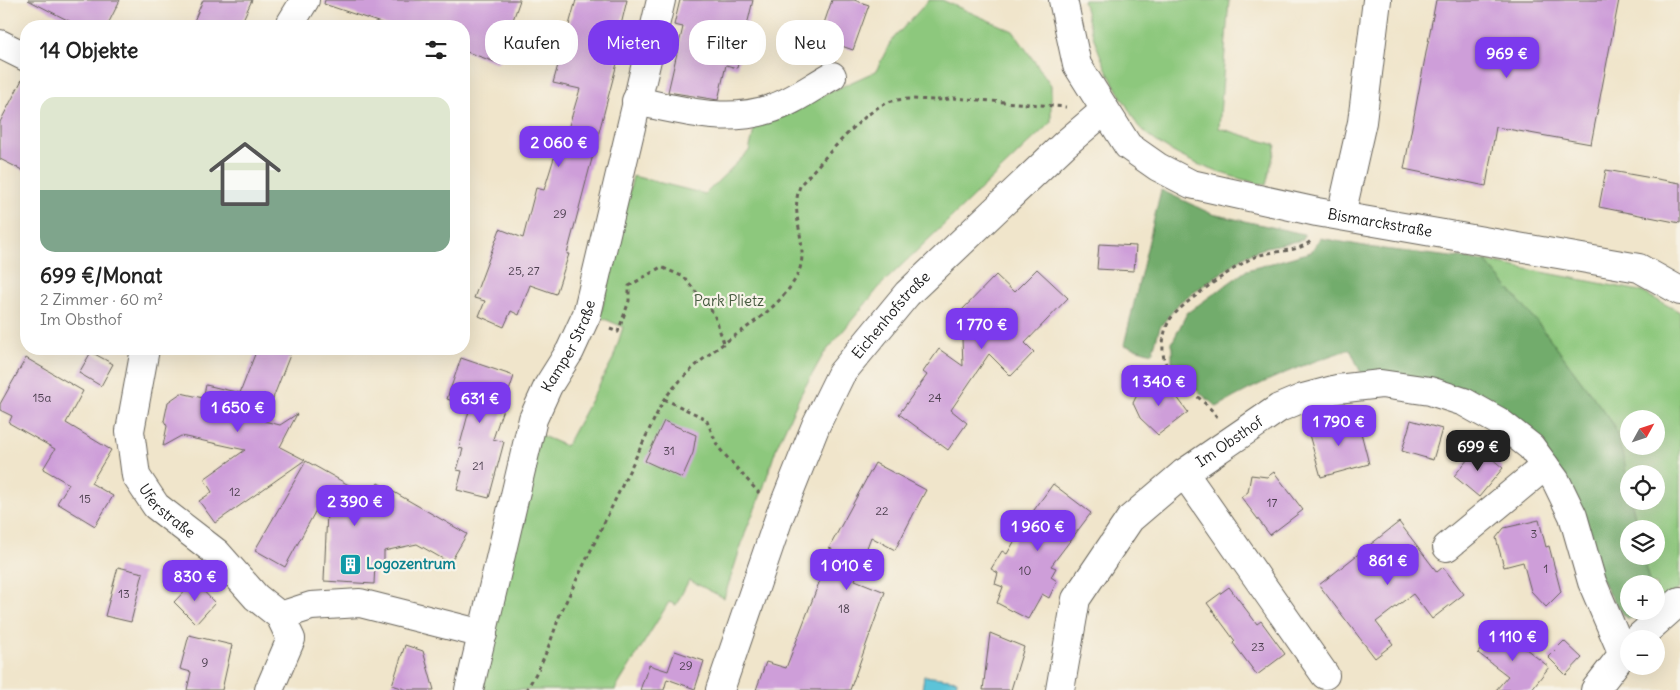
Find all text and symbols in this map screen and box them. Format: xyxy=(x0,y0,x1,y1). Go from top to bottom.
chip: Kaufen xyxy=(485,20,578,65)
chip: Mieten xyxy=(588,20,679,65)
chip: Filter xyxy=(689,20,766,65)
chip: Neu xyxy=(776,20,844,65)
icon: filters xyxy=(422,36,450,64)
pin: 969 € xyxy=(1472,36,1542,79)
text: 14 Objekte xyxy=(40,37,138,64)
text: 969 € xyxy=(1486,43,1528,63)
pin: 2 060 € xyxy=(513,126,605,168)
icon: home xyxy=(200,129,290,219)
text: 2 060 € xyxy=(531,132,587,152)
street label: Bismarckstraße xyxy=(1326,204,1434,241)
house number: 29 xyxy=(553,206,567,221)
text: 699 €/Monat xyxy=(40,262,162,289)
house number: 25, 27 xyxy=(508,263,540,278)
street label: Eichenhofstraße xyxy=(847,267,934,363)
text: 2 Zimmer · 60 m² xyxy=(40,289,163,309)
park label: Park Plietz xyxy=(694,291,764,310)
street label: Kamper Straße xyxy=(537,298,599,395)
pin: 1 770 € xyxy=(936,308,1028,350)
text: Im Obsthof xyxy=(40,309,122,329)
text: 1 770 € xyxy=(957,314,1007,334)
pin: 1 340 € xyxy=(1113,364,1205,407)
text: 1 340 € xyxy=(1132,371,1186,391)
pin: 631 € xyxy=(445,382,515,424)
text: 631 € xyxy=(461,388,499,408)
house number: 15a xyxy=(33,390,51,405)
pin: 1 650 € xyxy=(192,390,284,433)
house number: 24 xyxy=(928,390,942,405)
text: 1 650 € xyxy=(211,397,265,417)
pin: 1 790 € xyxy=(1293,404,1385,447)
north arrow xyxy=(1620,410,1665,455)
map controls xyxy=(1620,410,1665,675)
street label: Im Obsthof xyxy=(1192,411,1267,471)
text: 1 790 € xyxy=(1313,411,1365,431)
pin: 699 € xyxy=(1443,430,1513,472)
text: 699 € xyxy=(1457,436,1499,456)
house number: 31 xyxy=(663,443,675,458)
house number: 21 xyxy=(472,458,484,473)
button: locate xyxy=(1620,465,1665,510)
street label: Uferstraße xyxy=(135,480,199,542)
house number: 12 xyxy=(229,484,241,499)
pin: 2 390 € xyxy=(309,484,401,527)
house number: 15 xyxy=(79,491,91,506)
text: 2 390 € xyxy=(327,491,383,511)
house number: 17 xyxy=(1267,495,1277,510)
house number: 22 xyxy=(875,503,889,518)
pin: 1 960 € xyxy=(992,510,1084,552)
text: 1 960 € xyxy=(1011,516,1065,536)
button: layers xyxy=(1620,520,1665,565)
house number: 3 xyxy=(1531,526,1538,541)
pin: 861 € xyxy=(1353,544,1423,586)
pin: 1 010 € xyxy=(801,548,893,591)
text: 861 € xyxy=(1369,550,1407,570)
building icon: Logozentrum xyxy=(338,552,362,576)
place label: Logozentrum xyxy=(366,554,456,574)
text: 1 010 € xyxy=(821,555,873,575)
pin: 830 € xyxy=(160,560,230,602)
house number: 1 xyxy=(1544,561,1548,576)
house number: 10 xyxy=(1019,563,1031,578)
text: 830 € xyxy=(174,566,216,586)
button: + xyxy=(1620,575,1665,620)
house number: 13 xyxy=(118,586,130,601)
house number: 18 xyxy=(838,601,850,616)
pin: 1 110 € xyxy=(1467,620,1559,662)
text: 1 110 € xyxy=(1489,626,1537,646)
button: − xyxy=(1620,630,1665,675)
house number: 23 xyxy=(1251,639,1265,654)
house number: 9 xyxy=(202,655,209,670)
house number: 29 xyxy=(679,658,693,673)

